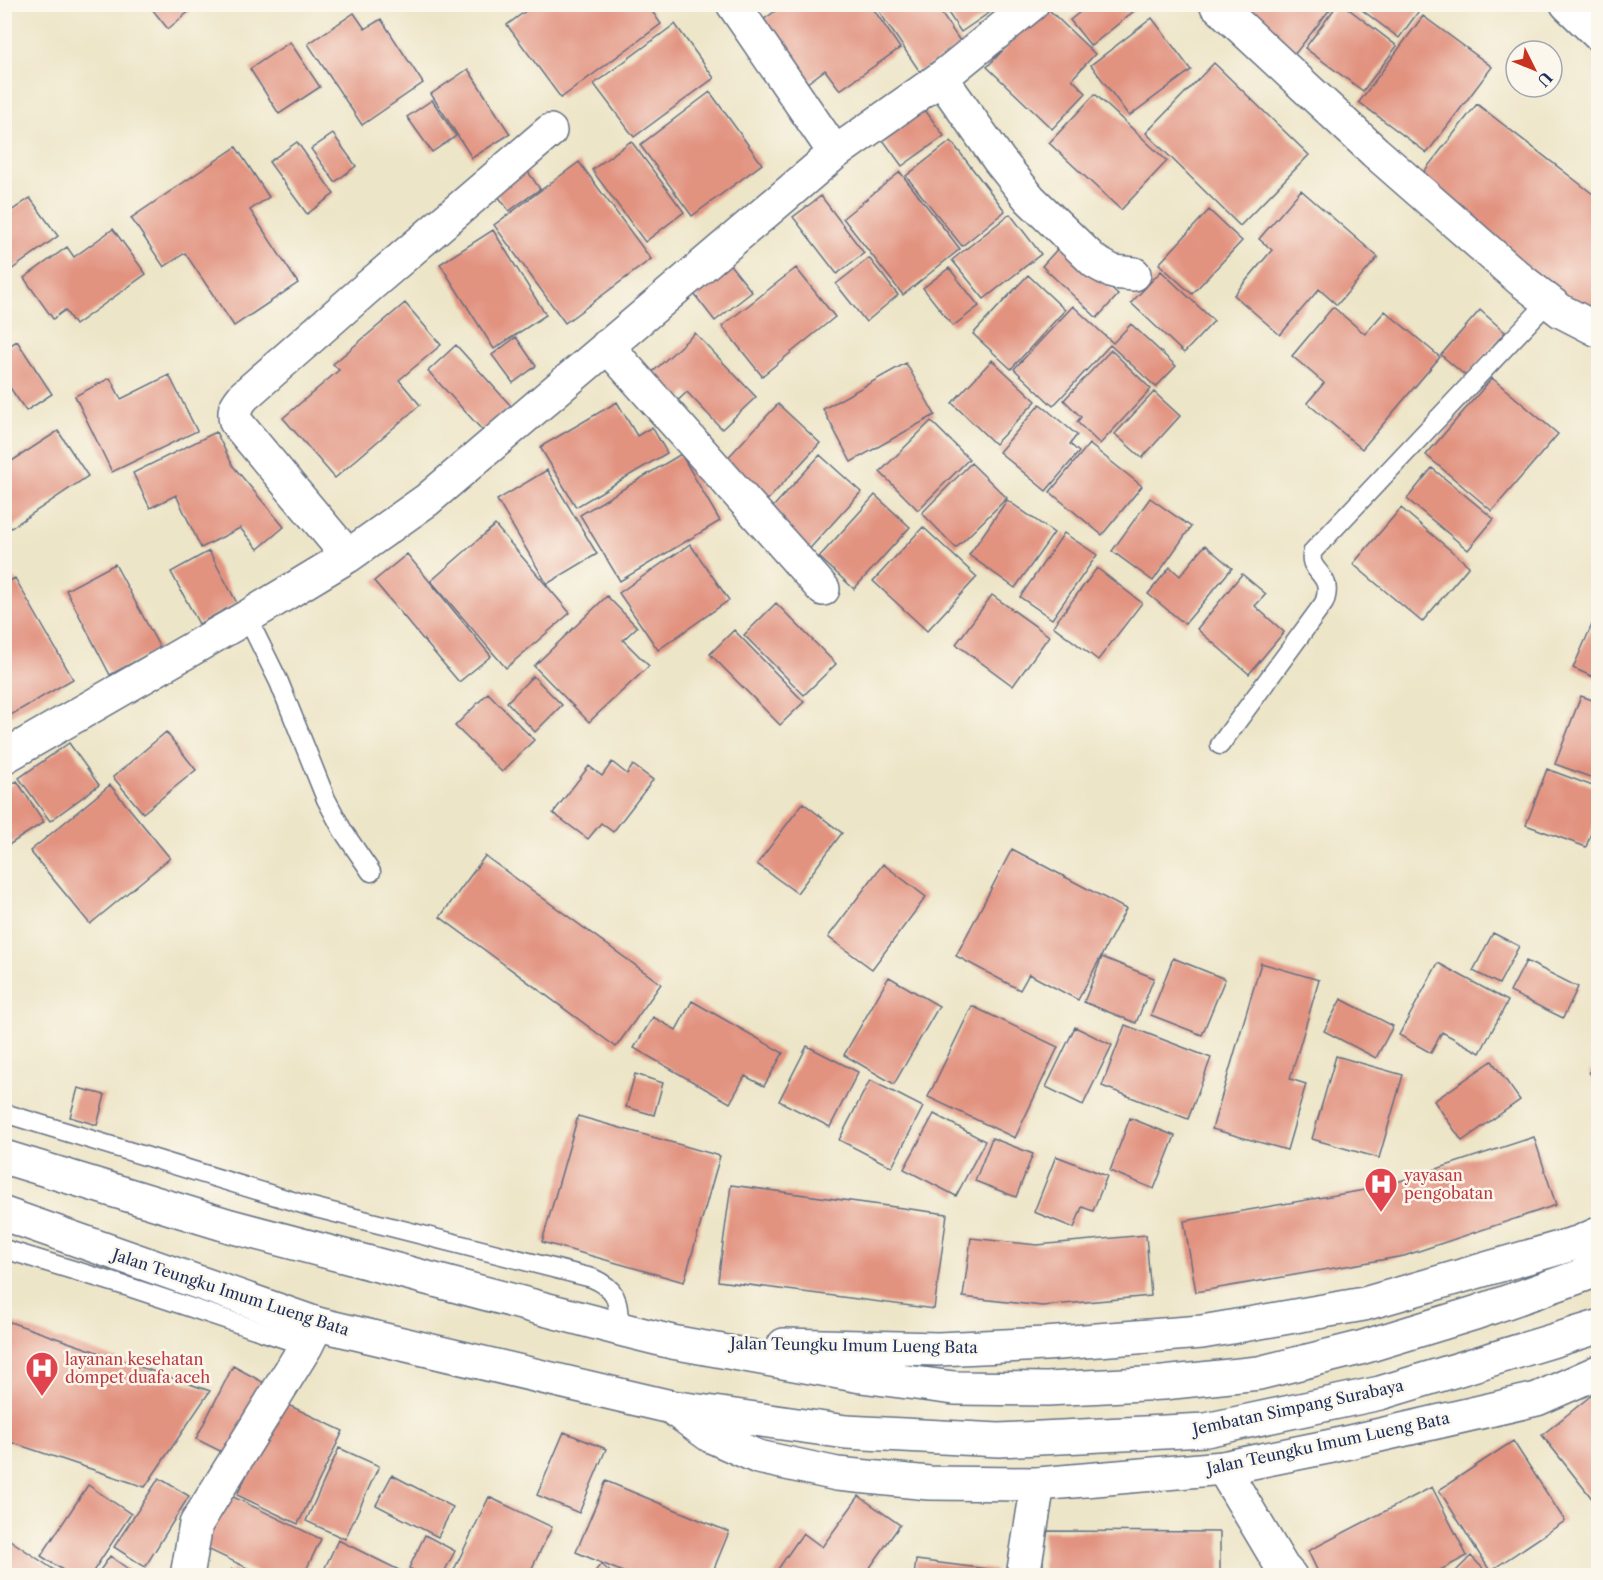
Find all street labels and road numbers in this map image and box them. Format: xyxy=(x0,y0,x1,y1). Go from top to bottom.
street label: Jalan Teungku Imum Lueng Bata xyxy=(107,1243,352,1340)
street label: Jalan Teungku Imum Lueng Bata xyxy=(727,1333,979,1357)
street label: Jembatan Simpang Surabaya xyxy=(1188,1375,1406,1440)
street label: Jalan Teungku Imum Lueng Bata xyxy=(1202,1407,1452,1479)

